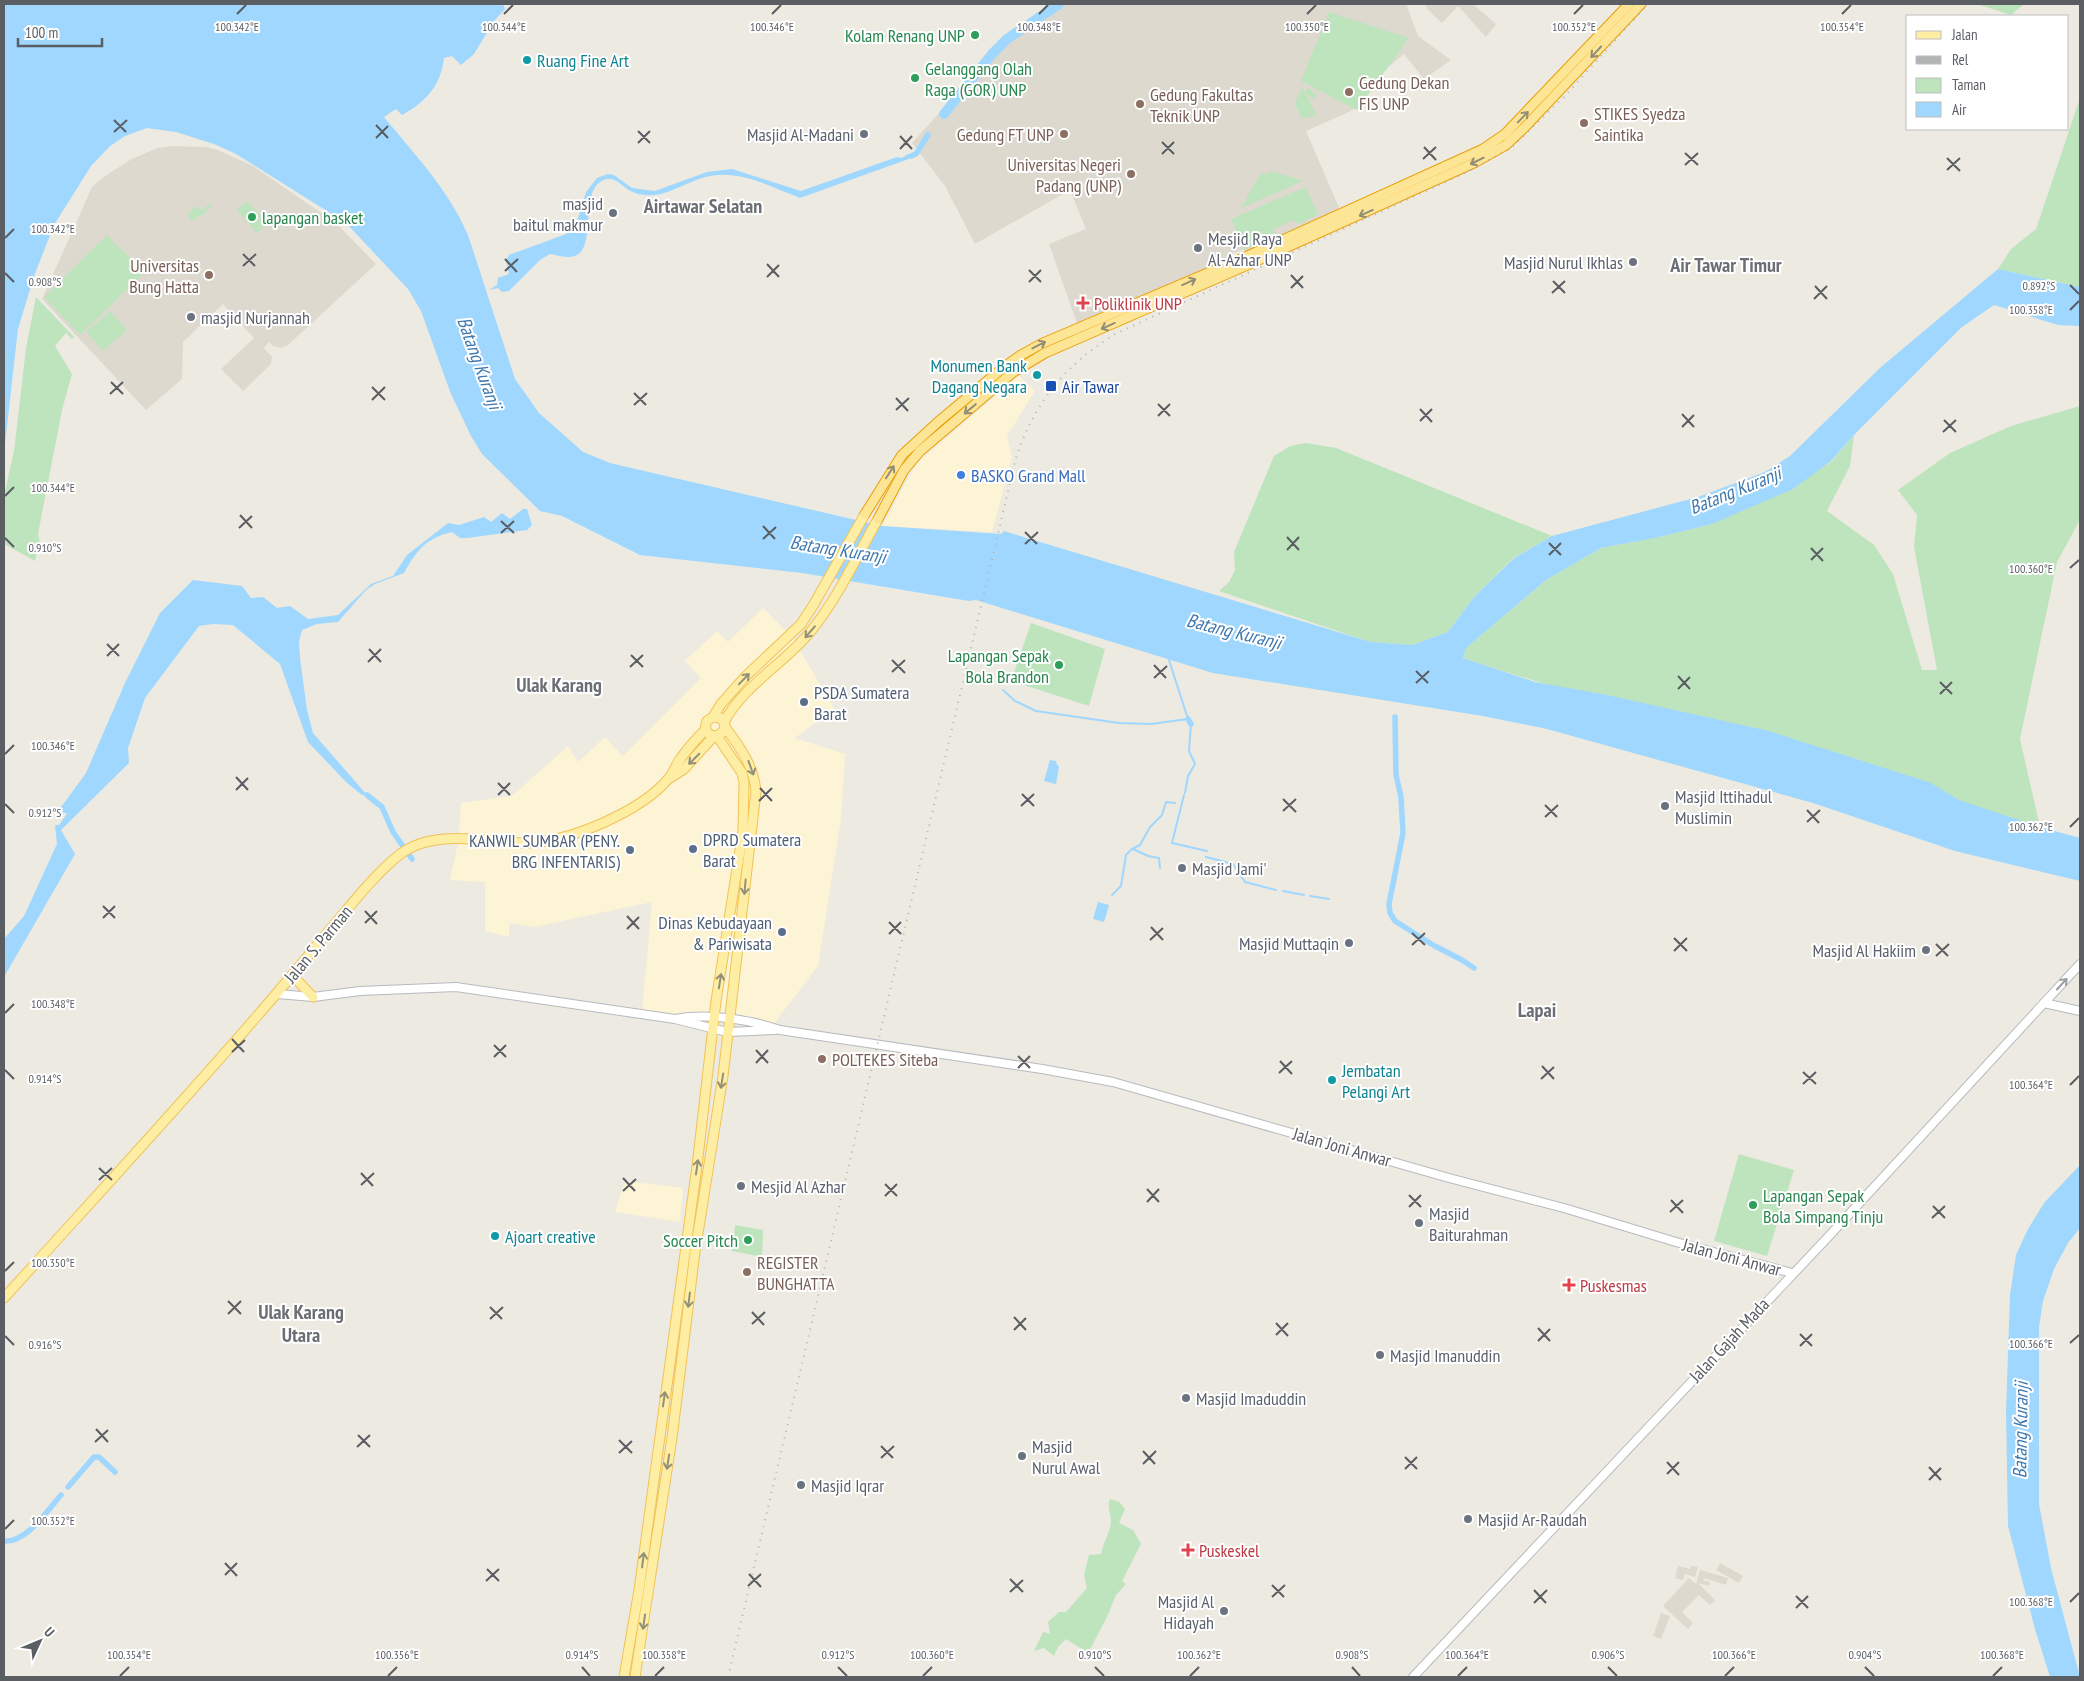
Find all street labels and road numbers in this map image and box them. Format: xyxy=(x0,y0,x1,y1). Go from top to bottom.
street label: Jalan S. Parman xyxy=(278,900,357,988)
street label: Jalan Joni Anwar xyxy=(1289,1122,1394,1172)
street label: Jalan Joni Anwar xyxy=(1679,1233,1784,1281)
street label: Jalan Gajah Mada xyxy=(1683,1293,1774,1388)

